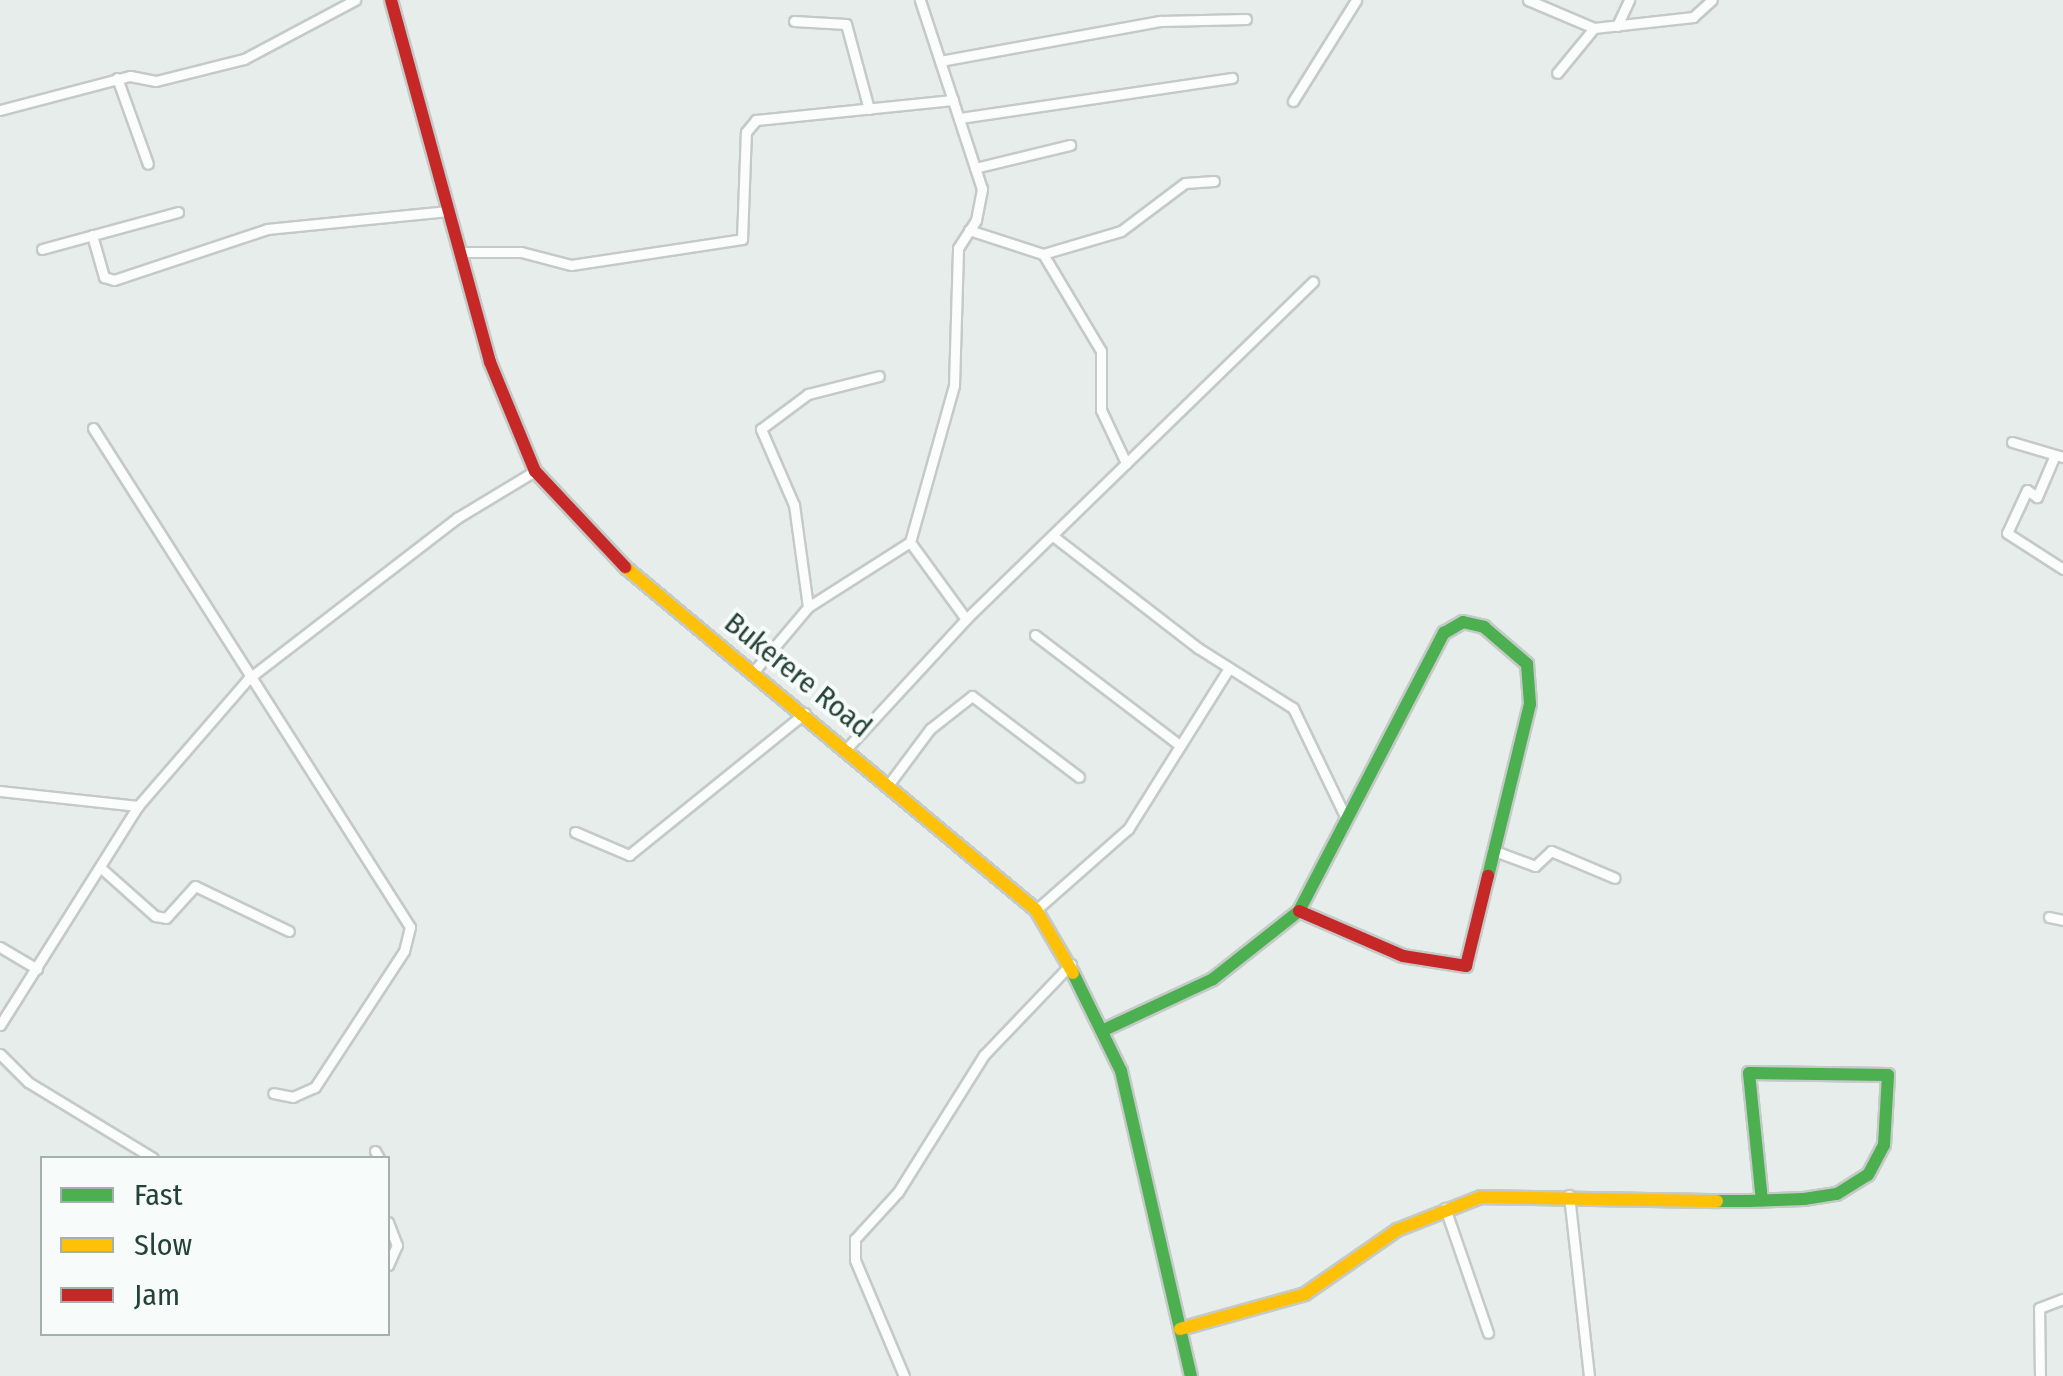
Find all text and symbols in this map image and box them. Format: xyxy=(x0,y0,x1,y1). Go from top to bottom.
street label: Bukerere Road xyxy=(717,605,879,745)
legend xyxy=(40,1156,390,1336)
text: Fast xyxy=(134,1177,182,1213)
text: Slow xyxy=(134,1227,192,1263)
text: Jam xyxy=(134,1277,180,1313)

